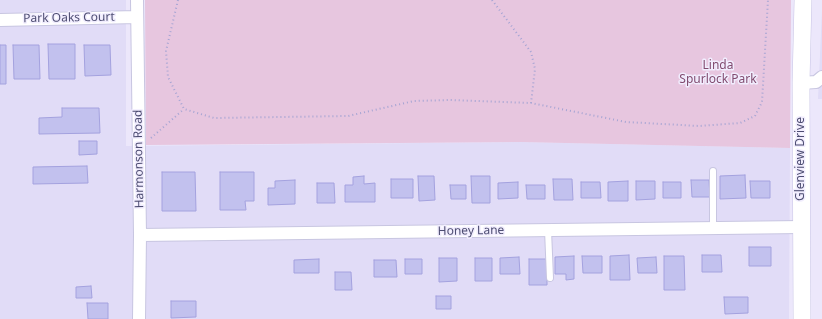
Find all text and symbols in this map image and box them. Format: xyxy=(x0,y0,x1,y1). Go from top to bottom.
street label: Park Oaks Court xyxy=(23,10,115,26)
park label: Linda Spurlock Park xyxy=(679,59,757,87)
street label: Harmonson Road xyxy=(131,109,147,209)
street label: Glenview Drive xyxy=(794,117,808,201)
street label: Honey Lane xyxy=(438,223,504,239)

